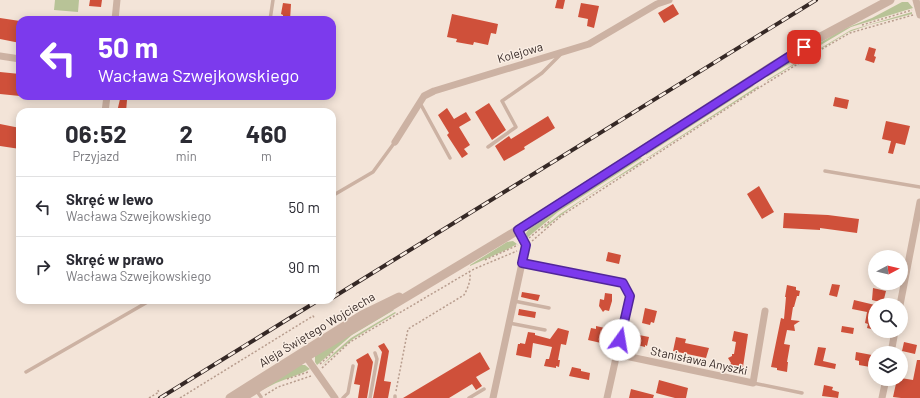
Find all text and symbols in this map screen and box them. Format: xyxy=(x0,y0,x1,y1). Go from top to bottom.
text: 50 m xyxy=(98,30,158,64)
pin xyxy=(787,30,821,64)
icon: left xyxy=(32,32,84,84)
icon: arrive xyxy=(793,36,815,58)
street label: Kolejowa xyxy=(495,39,544,65)
text: Wacława Szwejkowskiego xyxy=(98,64,299,86)
text: 06:52 xyxy=(65,119,127,148)
text: 2 xyxy=(180,119,193,148)
text: 460 xyxy=(246,119,287,148)
text: Przyjazd xyxy=(72,148,119,164)
text: min xyxy=(176,148,197,164)
text: m xyxy=(261,148,272,164)
text: Skręć w lewo xyxy=(66,190,153,208)
icon: left xyxy=(32,196,54,218)
text: 50 m xyxy=(288,198,320,216)
text: Wacława Szwejkowskiego xyxy=(66,208,211,224)
text: Skręć w prawo xyxy=(66,250,164,268)
north arrow xyxy=(868,250,908,290)
map controls xyxy=(868,250,908,386)
icon: right xyxy=(32,256,54,278)
text: 90 m xyxy=(288,258,320,276)
text: Wacława Szwejkowskiego xyxy=(66,268,211,284)
street label: Aleja Świętego Wojciecha xyxy=(256,289,377,369)
button: search xyxy=(868,298,908,338)
position arrow xyxy=(599,319,641,361)
street label: Stanisława Anyszki xyxy=(649,343,749,377)
button: layers xyxy=(868,346,908,386)

